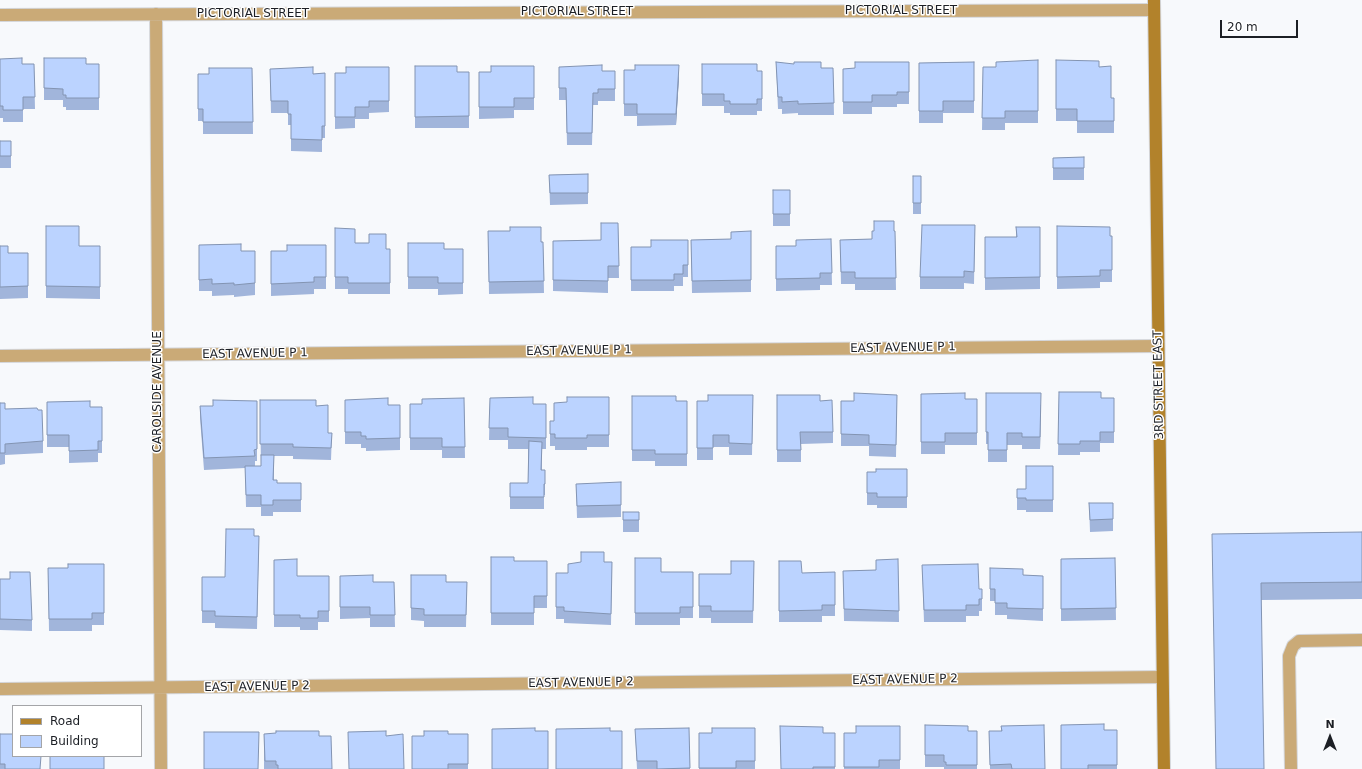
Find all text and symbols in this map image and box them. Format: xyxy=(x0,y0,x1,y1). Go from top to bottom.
street label: PICTORIAL STREET xyxy=(845,4,957,18)
street label: PICTORIAL STREET xyxy=(521,5,633,19)
street label: PICTORIAL STREET xyxy=(197,7,309,21)
scale bar xyxy=(1222,12,1300,38)
text: 20 m xyxy=(1227,20,1258,34)
street label: 3RD STREET EAST xyxy=(1151,330,1167,440)
street label: CAROLSIDE AVENUE xyxy=(151,331,165,453)
street label: EAST AVENUE P 1 xyxy=(850,340,956,356)
street label: EAST AVENUE P 1 xyxy=(526,343,632,359)
street label: EAST AVENUE P 1 xyxy=(202,346,308,362)
street label: EAST AVENUE P 2 xyxy=(852,672,958,688)
street label: EAST AVENUE P 2 xyxy=(528,675,634,691)
street label: EAST AVENUE P 2 xyxy=(204,679,310,695)
legend xyxy=(12,705,142,757)
text: Road xyxy=(50,714,80,728)
north arrow xyxy=(1310,717,1350,757)
text: N xyxy=(1325,718,1335,731)
text: Building xyxy=(50,734,99,748)

